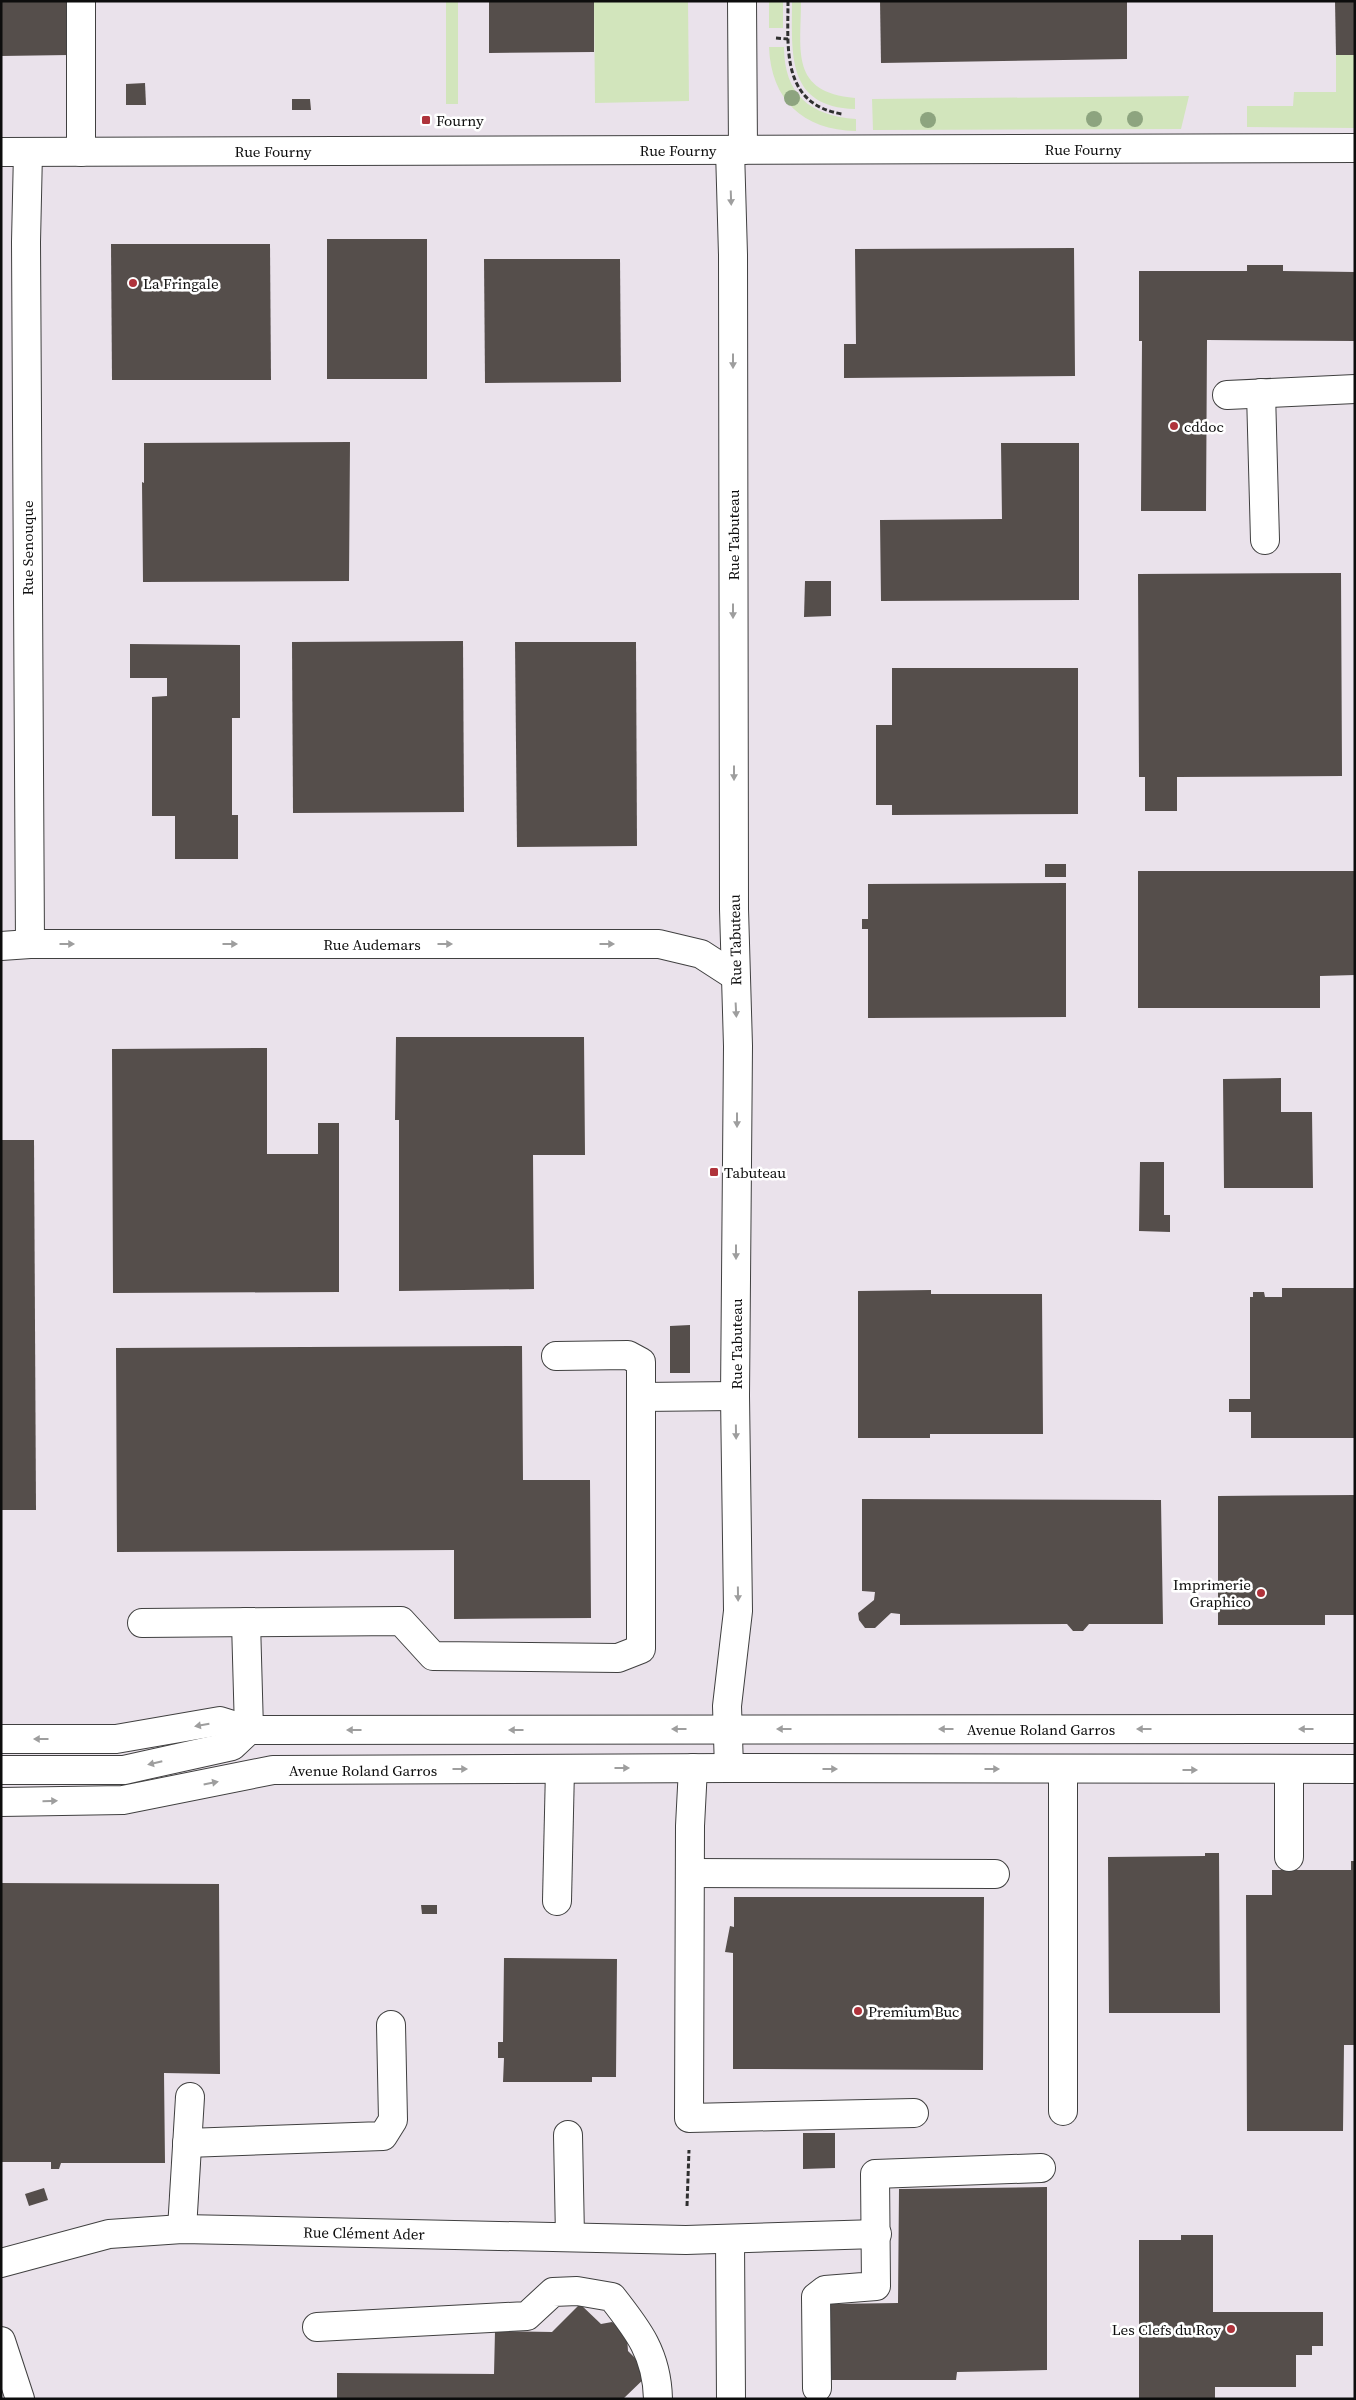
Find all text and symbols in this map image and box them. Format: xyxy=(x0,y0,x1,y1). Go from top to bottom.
place label: Fourny xyxy=(436,110,484,131)
marker: Fourny xyxy=(420,114,432,126)
street label: Rue Fourny xyxy=(1045,139,1122,160)
street label: Rue Fourny xyxy=(640,140,717,161)
street label: Rue Fourny xyxy=(235,141,312,162)
one-way arrow xyxy=(727,191,735,207)
place label: La Fringale xyxy=(143,273,219,294)
marker: La Fringale xyxy=(127,277,139,289)
one-way arrow xyxy=(729,353,737,369)
place label: cddoc xyxy=(1184,416,1224,437)
marker: cddoc xyxy=(1168,420,1180,432)
street label: Rue Tabuteau xyxy=(723,489,744,581)
street label: Rue Senouque xyxy=(17,500,38,596)
one-way arrow xyxy=(729,603,737,619)
one-way arrow xyxy=(730,766,738,782)
street label: Rue Tabuteau xyxy=(724,894,746,986)
street label: Rue Audemars xyxy=(323,934,421,955)
one-way arrow xyxy=(60,940,76,948)
one-way arrow xyxy=(222,940,238,948)
one-way arrow xyxy=(437,940,453,948)
one-way arrow xyxy=(600,940,616,948)
one-way arrow xyxy=(732,1002,740,1018)
one-way arrow xyxy=(733,1112,741,1128)
place label: Tabuteau xyxy=(724,1162,786,1183)
marker: Tabuteau xyxy=(708,1166,720,1178)
one-way arrow xyxy=(732,1244,740,1260)
street label: Rue Tabuteau xyxy=(726,1298,747,1390)
one-way arrow xyxy=(732,1424,740,1440)
place label: Imprimerie Graphico xyxy=(1173,1574,1251,1612)
one-way arrow xyxy=(734,1586,742,1602)
marker: Imprimerie Graphico xyxy=(1255,1587,1267,1599)
street label: Avenue Roland Garros xyxy=(967,1719,1115,1740)
one-way arrow xyxy=(193,1721,209,1729)
one-way arrow xyxy=(670,1725,686,1733)
one-way arrow xyxy=(775,1725,791,1733)
one-way arrow xyxy=(938,1725,954,1733)
one-way arrow xyxy=(1135,1725,1151,1733)
one-way arrow xyxy=(1298,1725,1314,1733)
one-way arrow xyxy=(345,1726,361,1734)
one-way arrow xyxy=(508,1726,524,1734)
one-way arrow xyxy=(32,1735,48,1743)
one-way arrow xyxy=(148,1759,163,1767)
street label: Avenue Roland Garros xyxy=(289,1760,437,1781)
one-way arrow xyxy=(614,1764,630,1772)
one-way arrow xyxy=(452,1765,468,1773)
one-way arrow xyxy=(822,1765,838,1773)
one-way arrow xyxy=(985,1766,1001,1774)
one-way arrow xyxy=(1182,1766,1198,1774)
one-way arrow xyxy=(203,1778,219,1786)
one-way arrow xyxy=(42,1797,58,1805)
place label: Premium Buc xyxy=(868,2001,959,2022)
marker: Premium Buc xyxy=(852,2005,864,2017)
street label: Rue Clément Ader xyxy=(303,2221,426,2245)
place label: Les Clefs du Roy xyxy=(1112,2319,1221,2340)
marker: Les Clefs du Roy xyxy=(1225,2323,1237,2335)

